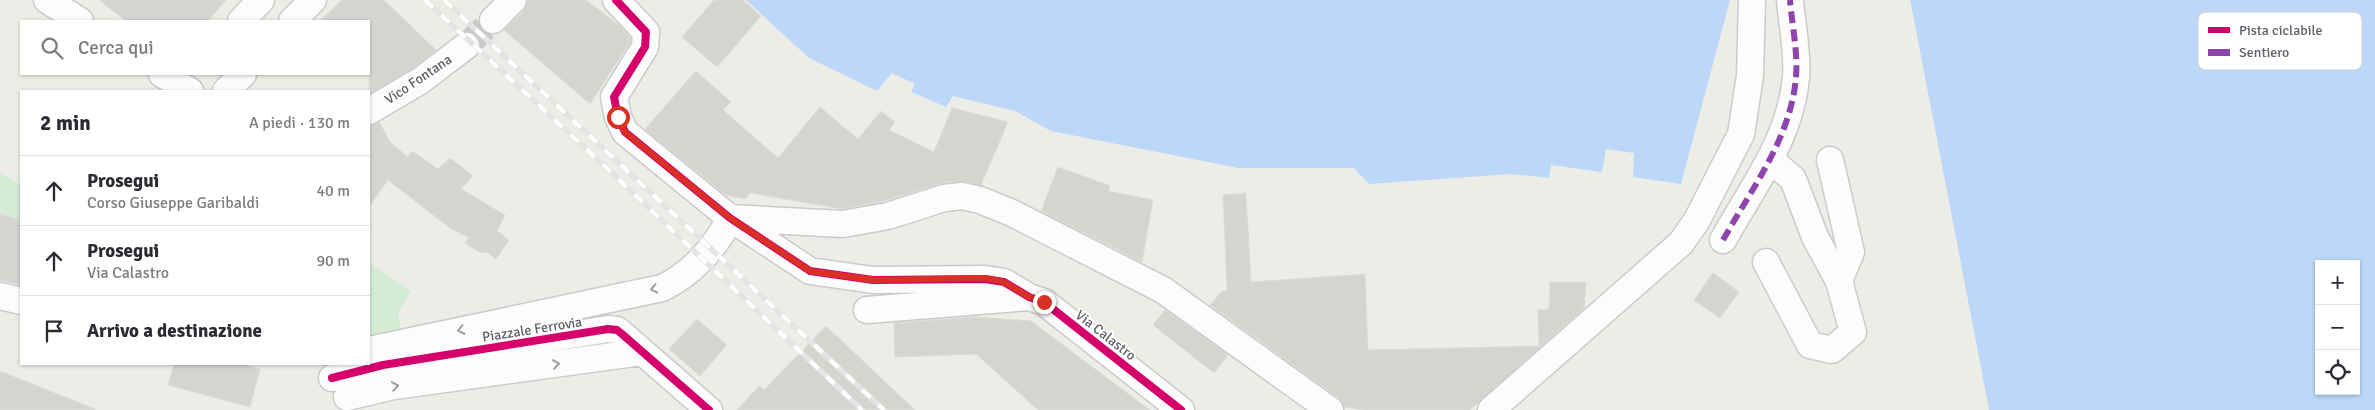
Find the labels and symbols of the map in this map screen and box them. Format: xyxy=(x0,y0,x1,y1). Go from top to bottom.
legend xyxy=(2198,12,2362,70)
text: Pista ciclabile xyxy=(2239,22,2322,39)
text: Sentiero xyxy=(2239,44,2289,61)
street label: Vico Fontana xyxy=(381,51,455,108)
route start xyxy=(607,106,630,129)
one-way arrow xyxy=(650,283,659,294)
route end xyxy=(1033,291,1056,314)
street label: Via Calastro xyxy=(1072,307,1139,364)
street label: Piazzale Ferrovia xyxy=(481,313,583,346)
one-way arrow xyxy=(457,325,466,335)
one-way arrow xyxy=(552,359,560,370)
one-way arrow xyxy=(390,382,399,392)

